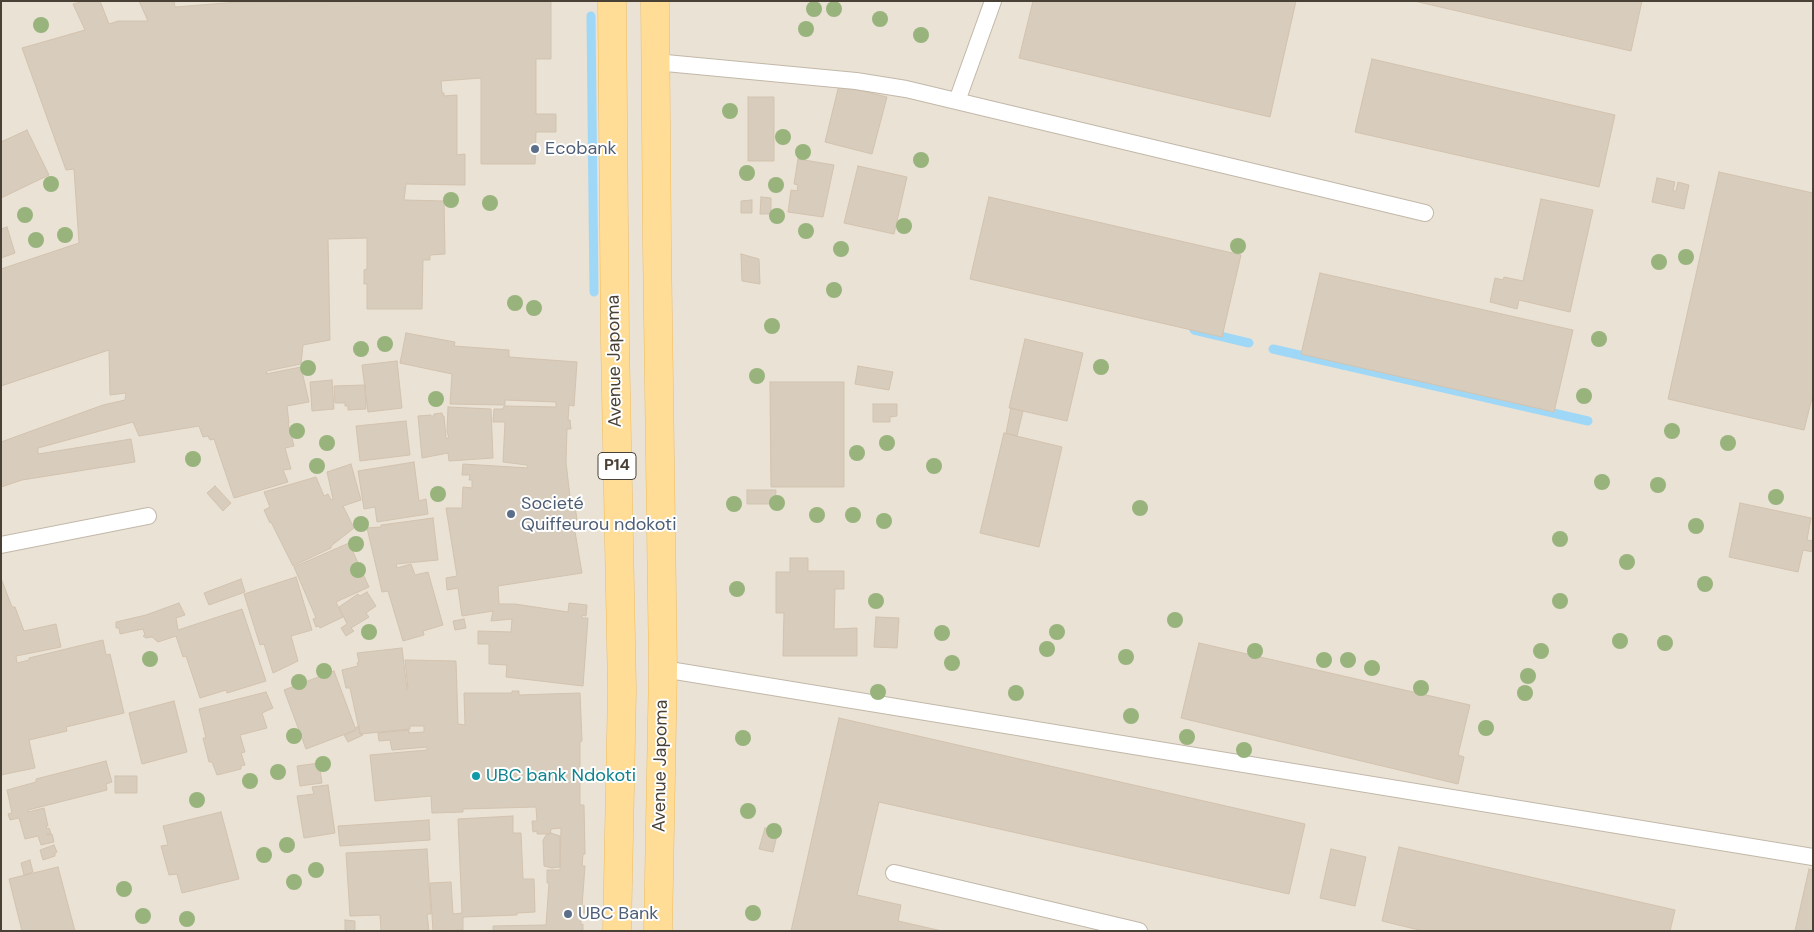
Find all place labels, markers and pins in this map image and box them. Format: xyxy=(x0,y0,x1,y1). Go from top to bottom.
place label: Ecobank xyxy=(545,138,617,160)
marker: Ecobank xyxy=(529,143,541,155)
place label: Societé Quiffeurou ndokoti xyxy=(521,493,676,536)
marker: Societé Quiffeurou ndokoti xyxy=(505,508,517,520)
place label: UBC bank Ndokoti xyxy=(486,765,636,787)
marker: UBC bank Ndokoti xyxy=(470,770,482,782)
place label: UBC Bank xyxy=(578,903,658,925)
marker: UBC Bank xyxy=(562,908,574,920)

